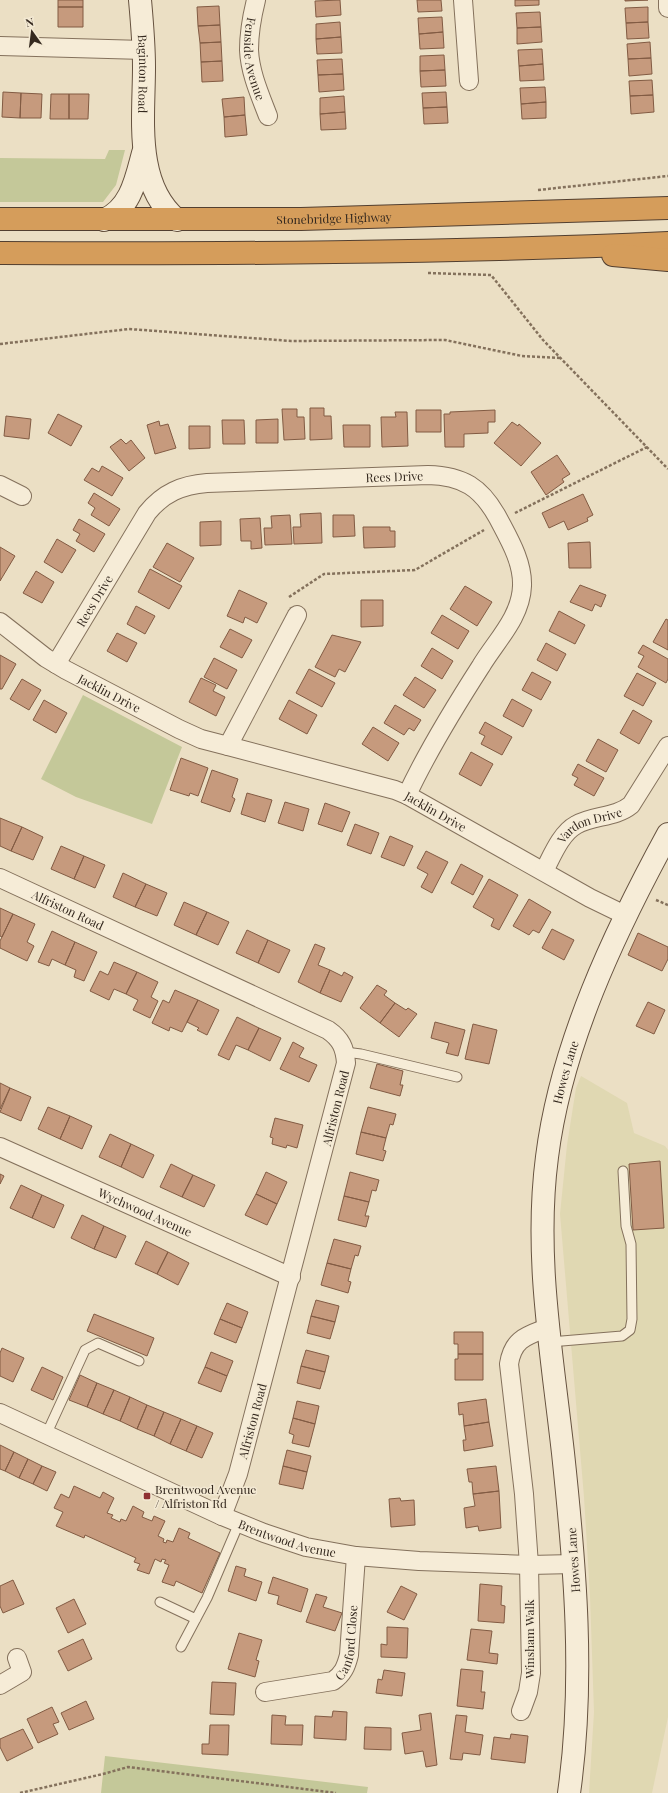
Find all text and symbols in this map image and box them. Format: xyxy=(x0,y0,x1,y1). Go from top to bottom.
north arrow xyxy=(12,12,52,52)
text: N xyxy=(24,14,35,30)
street label: Fenside Avenue xyxy=(241,16,269,103)
street label: Baginton Road xyxy=(135,34,152,113)
street label: Stonebridge Highway xyxy=(276,208,392,227)
street label: Rees Drive xyxy=(365,467,423,485)
street label: Rees Drive xyxy=(72,572,116,629)
street label: Jacklin Drive xyxy=(75,669,144,716)
street label: Jacklin Drive xyxy=(401,787,469,835)
street label: Vardon Drive xyxy=(553,803,624,847)
street label: Alfriston Road xyxy=(29,886,107,933)
street label: Howes Lane xyxy=(549,1038,582,1106)
street label: Alfriston Road xyxy=(318,1068,352,1148)
street label: Wychwood Avenue xyxy=(95,1184,195,1240)
street label: Alfriston Road xyxy=(234,1381,270,1461)
place label: Brentwood Avenue / Alfriston Rd xyxy=(155,1481,256,1511)
marker: Brentwood Avenue / Alfriston Rd xyxy=(142,1491,152,1501)
street label: Brentwood Avenue xyxy=(236,1516,337,1560)
street label: Howes Lane xyxy=(563,1527,583,1593)
street label: Winsham Walk xyxy=(521,1599,537,1680)
street label: Canford Close xyxy=(331,1605,361,1684)

